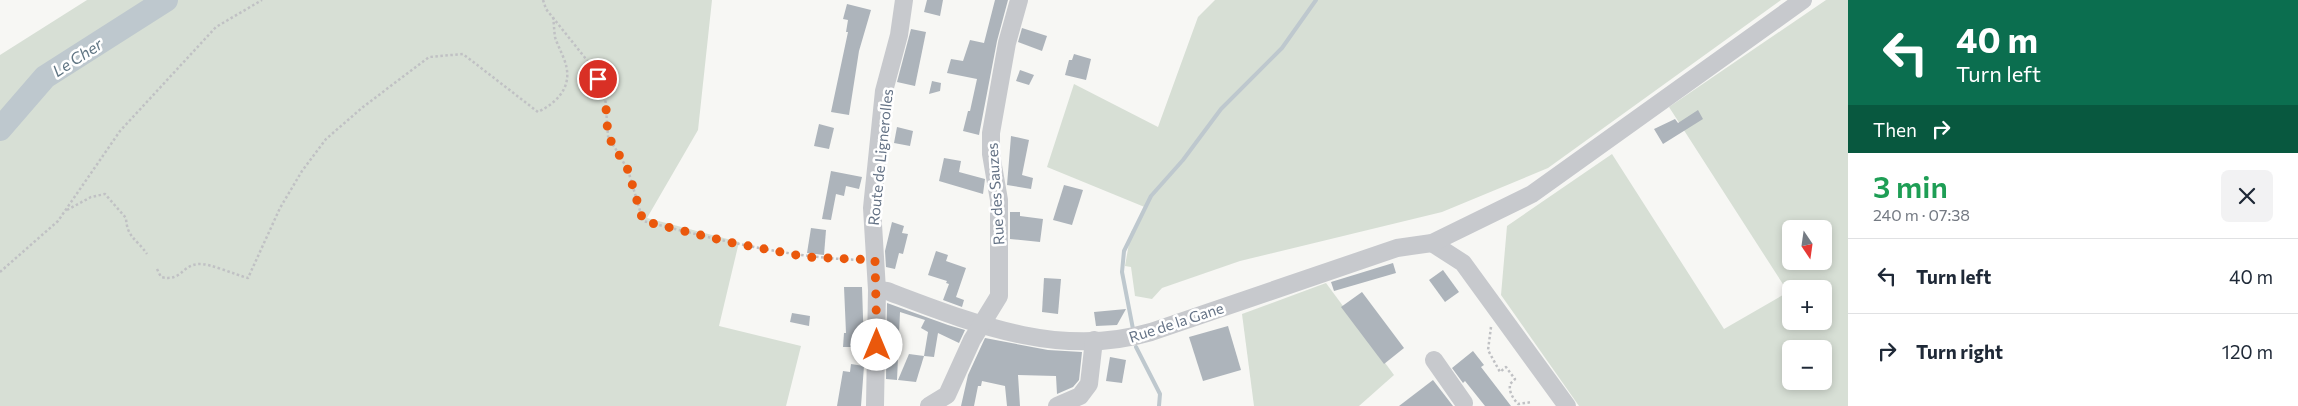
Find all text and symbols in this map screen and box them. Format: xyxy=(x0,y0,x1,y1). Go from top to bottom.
text: 40 m xyxy=(1956,17,2038,60)
icon: left xyxy=(1873,20,1938,85)
water label: Le Cher xyxy=(49,34,106,80)
pin xyxy=(577,58,619,100)
text: Turn left xyxy=(1956,60,2041,87)
icon: arrive xyxy=(584,65,612,93)
street label: Route de Lignerolles xyxy=(864,88,896,226)
icon: right xyxy=(1927,115,1955,143)
text: Then xyxy=(1873,118,1917,141)
street label: Rue des Sauzes xyxy=(982,142,1008,246)
text: 3 min xyxy=(1873,167,1948,204)
button: close xyxy=(2221,170,2273,222)
text: 240 m · 07:38 xyxy=(1873,205,1970,224)
north arrow xyxy=(1782,220,1832,270)
map controls xyxy=(1782,220,1832,390)
icon: left xyxy=(1873,262,1901,290)
text: Turn left xyxy=(1916,265,1991,288)
text: 40 m xyxy=(2229,265,2273,288)
button: + xyxy=(1782,280,1832,330)
street label: Rue de la Gane xyxy=(1126,298,1226,346)
position arrow xyxy=(850,318,902,370)
icon: right xyxy=(1873,337,1901,365)
button: − xyxy=(1782,340,1832,390)
text: Turn right xyxy=(1916,340,2003,363)
text: 120 m xyxy=(2222,340,2273,363)

